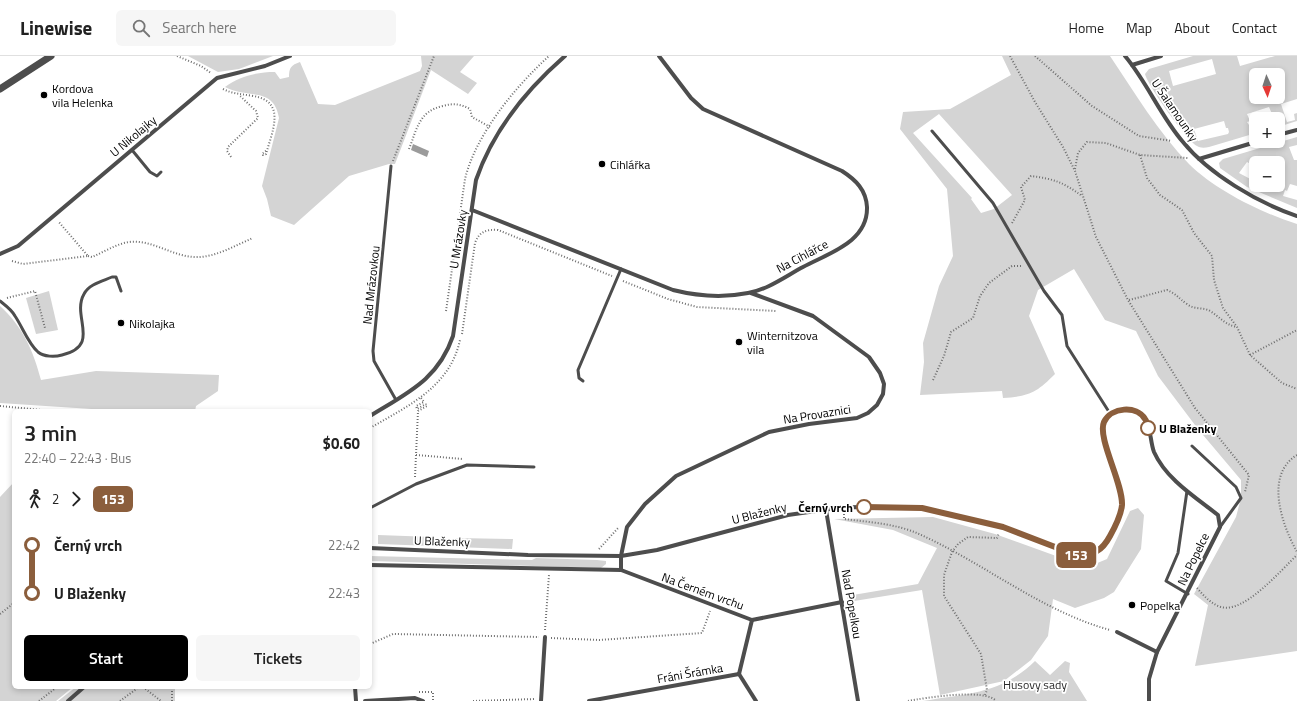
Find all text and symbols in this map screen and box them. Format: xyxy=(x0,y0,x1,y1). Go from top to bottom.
search box xyxy=(116,10,396,46)
text: Linewise xyxy=(20,13,92,42)
text: Search here xyxy=(162,16,237,39)
icon: search xyxy=(130,17,152,39)
text: Home xyxy=(1069,17,1104,38)
text: Map xyxy=(1126,17,1152,38)
text: About xyxy=(1174,17,1210,38)
text: Contact xyxy=(1232,17,1277,38)
north arrow xyxy=(1249,68,1285,104)
map controls xyxy=(1249,68,1285,192)
street label: U Šalamounky xyxy=(1147,75,1203,145)
place label: Kordova vila Helenka xyxy=(52,79,113,112)
marker: Kordova vila Helenka xyxy=(39,90,49,100)
street label: U Nikolajky xyxy=(105,111,161,161)
button: + xyxy=(1249,112,1285,148)
place label: Cihlářka xyxy=(610,155,650,174)
button: − xyxy=(1249,156,1285,192)
marker: Cihlářka xyxy=(597,159,607,169)
street label: U Mrázovky xyxy=(444,208,472,270)
street label: Na Cihlářce xyxy=(773,234,831,278)
street label: Nad Mrázovkou xyxy=(357,245,385,325)
place label: Nikolajka xyxy=(129,314,175,333)
marker: Nikolajka xyxy=(116,318,126,328)
place label: Winternitzova vila xyxy=(747,326,818,359)
marker: Winternitzova vila xyxy=(734,337,744,347)
street label: Na Provaznici xyxy=(782,399,852,429)
text: 3 min xyxy=(24,416,77,450)
place label: U Blaženky xyxy=(1159,419,1217,438)
marker: U Blaženky xyxy=(1140,420,1156,436)
text: $0.60 xyxy=(323,432,360,455)
text: 22:40 – 22:43 · Bus xyxy=(24,448,131,468)
icon: walk xyxy=(24,488,46,510)
icon: forward xyxy=(65,488,87,510)
text: 153 xyxy=(101,488,125,509)
text: 2 xyxy=(52,489,59,509)
street label: U Blaženky xyxy=(730,497,789,529)
place label: Černý vrch xyxy=(798,498,853,517)
marker: Černý vrch xyxy=(856,499,872,515)
street label: Na Popelce xyxy=(1172,529,1214,589)
street label: U Blaženky xyxy=(414,531,471,551)
text: Černý vrch xyxy=(54,534,122,557)
text: 22:42 xyxy=(328,535,360,555)
line badge: 153 xyxy=(1053,542,1099,568)
text: 153 xyxy=(1064,544,1088,565)
street label: Na Černém vrchu xyxy=(659,567,747,615)
street label: Nad Popelkou xyxy=(837,568,867,640)
text: U Blaženky xyxy=(54,582,126,605)
text: 22:43 xyxy=(328,583,360,603)
place label: Popelka xyxy=(1140,596,1180,615)
marker: Popelka xyxy=(1127,600,1137,610)
button: Start xyxy=(24,635,188,681)
button: Tickets xyxy=(196,635,360,681)
street label: Fráni Šrámka xyxy=(656,658,724,688)
park label: Husovy sady xyxy=(1003,675,1067,694)

